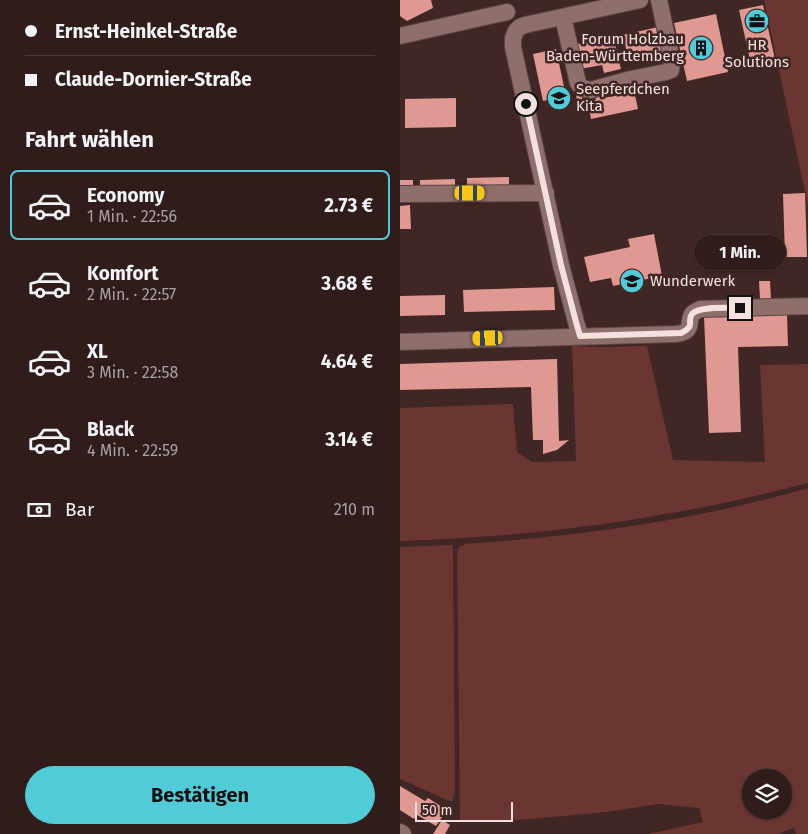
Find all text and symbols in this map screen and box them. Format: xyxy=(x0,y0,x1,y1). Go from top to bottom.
office icon: HR Solutions xyxy=(744,8,770,34)
text: Ernst-Heinkel-Straße xyxy=(55,20,237,43)
place label: Forum Holzbau Baden-Württemberg xyxy=(546,30,684,65)
building icon: Forum Holzbau Baden-Württemberg xyxy=(688,35,714,61)
place label: HR Solutions xyxy=(725,36,789,71)
text: Claude-Dornier-Straße xyxy=(55,68,252,91)
place label: Seepferdchen Kita xyxy=(576,80,670,115)
school or university icon: Seepferdchen Kita xyxy=(546,85,572,111)
route start xyxy=(515,93,537,115)
text: Fahrt wählen xyxy=(25,126,154,153)
icon: car xyxy=(27,183,72,228)
text: Economy xyxy=(87,184,164,207)
car xyxy=(455,186,485,201)
text: 2.73 € xyxy=(324,194,373,217)
text: 1 Min. · 22:56 xyxy=(87,207,177,226)
callout: 1 Min. xyxy=(694,236,786,270)
text: 1 Min. xyxy=(719,243,761,262)
icon: car xyxy=(27,261,72,306)
text: Komfort xyxy=(87,262,158,285)
school or university icon: Wunderwerk xyxy=(619,268,645,294)
text: 3.68 € xyxy=(321,272,373,295)
place label: Wunderwerk xyxy=(650,272,735,290)
text: 2 Min. · 22:57 xyxy=(87,285,176,304)
route end xyxy=(729,297,751,319)
car xyxy=(472,330,503,346)
icon: car xyxy=(27,339,72,384)
text: XL xyxy=(87,340,108,363)
text: 4.64 € xyxy=(321,350,373,373)
text: 3 Min. · 22:58 xyxy=(87,363,178,382)
icon: car xyxy=(27,417,72,462)
text: Black xyxy=(87,418,134,441)
text: 3.14 € xyxy=(325,428,373,451)
text: 4 Min. · 22:59 xyxy=(87,441,178,460)
icon: cash xyxy=(25,496,53,524)
text: Bar xyxy=(65,498,94,521)
text: 210 m xyxy=(334,500,375,519)
button: Bestätigen xyxy=(25,766,375,824)
map controls xyxy=(742,769,792,819)
button: layers xyxy=(742,769,792,819)
scale bar xyxy=(415,799,512,822)
text: 50 m xyxy=(422,802,453,819)

